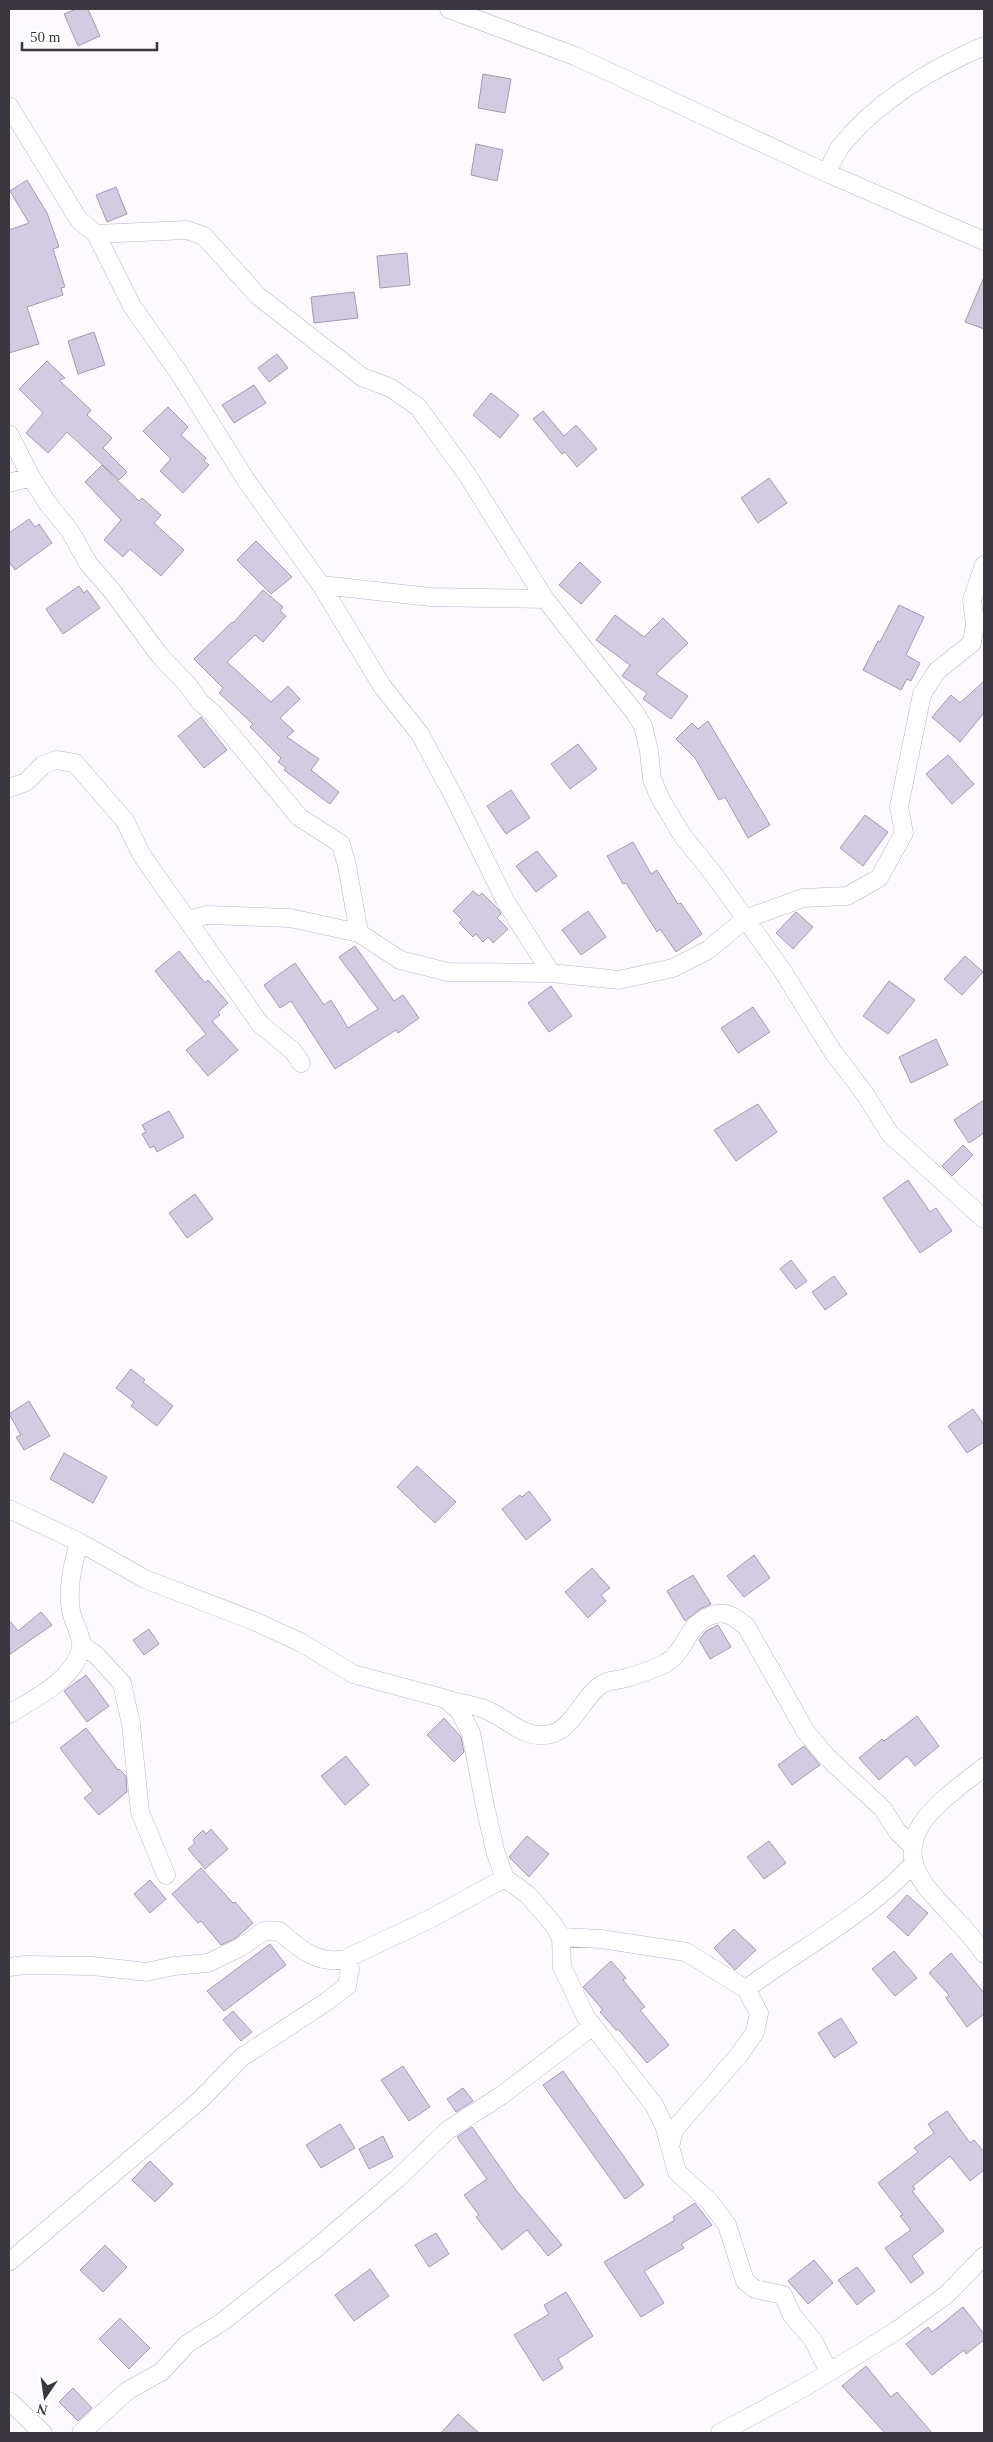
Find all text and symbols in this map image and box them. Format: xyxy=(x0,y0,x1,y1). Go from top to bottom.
scale bar xyxy=(22,20,158,52)
text: 50 m xyxy=(30,29,61,45)
north arrow xyxy=(20,2372,70,2422)
text: N xyxy=(36,2401,49,2418)

